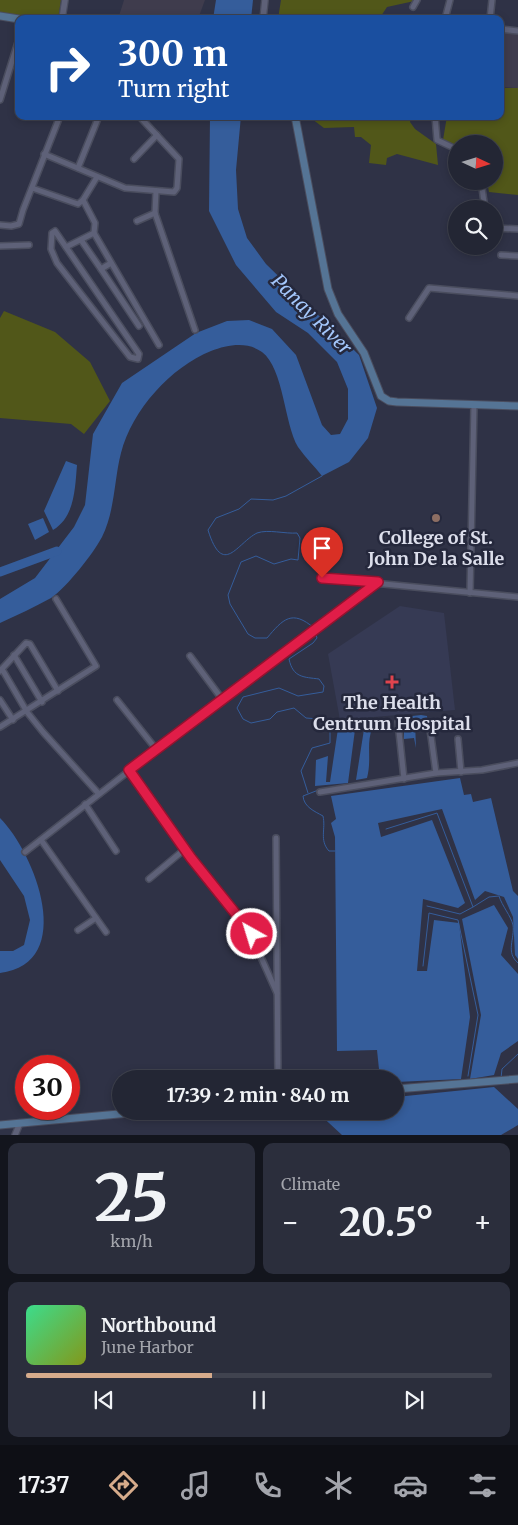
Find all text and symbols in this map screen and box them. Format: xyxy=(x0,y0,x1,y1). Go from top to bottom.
text: 300 m xyxy=(118,32,228,76)
icon: right xyxy=(35,35,100,100)
text: Turn right xyxy=(118,75,229,103)
north arrow xyxy=(448,135,502,190)
map controls xyxy=(448,135,503,255)
button: search xyxy=(448,200,503,255)
water label: Panay River xyxy=(267,269,357,359)
marker: College of St. John De la Salle xyxy=(430,512,442,524)
place label: College of St. John De la Salle xyxy=(367,526,504,570)
pin xyxy=(301,527,343,578)
icon: arrive xyxy=(308,534,336,562)
marker: The Health Centrum Hospital xyxy=(385,675,399,689)
place label: The Health Centrum Hospital xyxy=(313,691,471,735)
position arrow xyxy=(225,907,277,959)
speed limit sign: 30 xyxy=(15,1055,80,1120)
text: 17:39 · 2 min · 840 m xyxy=(167,1083,349,1107)
text: 25 xyxy=(94,1157,169,1239)
text: Climate xyxy=(281,1174,340,1194)
text: 20.5° xyxy=(339,1199,434,1246)
text: − xyxy=(281,1204,300,1240)
text: + xyxy=(473,1204,492,1240)
text: km/h xyxy=(110,1231,153,1251)
text: Northbound xyxy=(101,1313,216,1337)
text: June Harbor xyxy=(101,1337,194,1357)
icon: previous xyxy=(90,1386,118,1414)
icon: pause xyxy=(245,1386,273,1414)
icon: next xyxy=(400,1386,428,1414)
icon: directions xyxy=(106,1468,141,1503)
icon: music xyxy=(178,1468,213,1503)
icon: phone xyxy=(250,1468,285,1503)
icon: climate xyxy=(321,1468,356,1503)
icon: car xyxy=(393,1468,428,1503)
icon: filters xyxy=(465,1468,500,1503)
text: 17:37 xyxy=(18,1471,70,1499)

